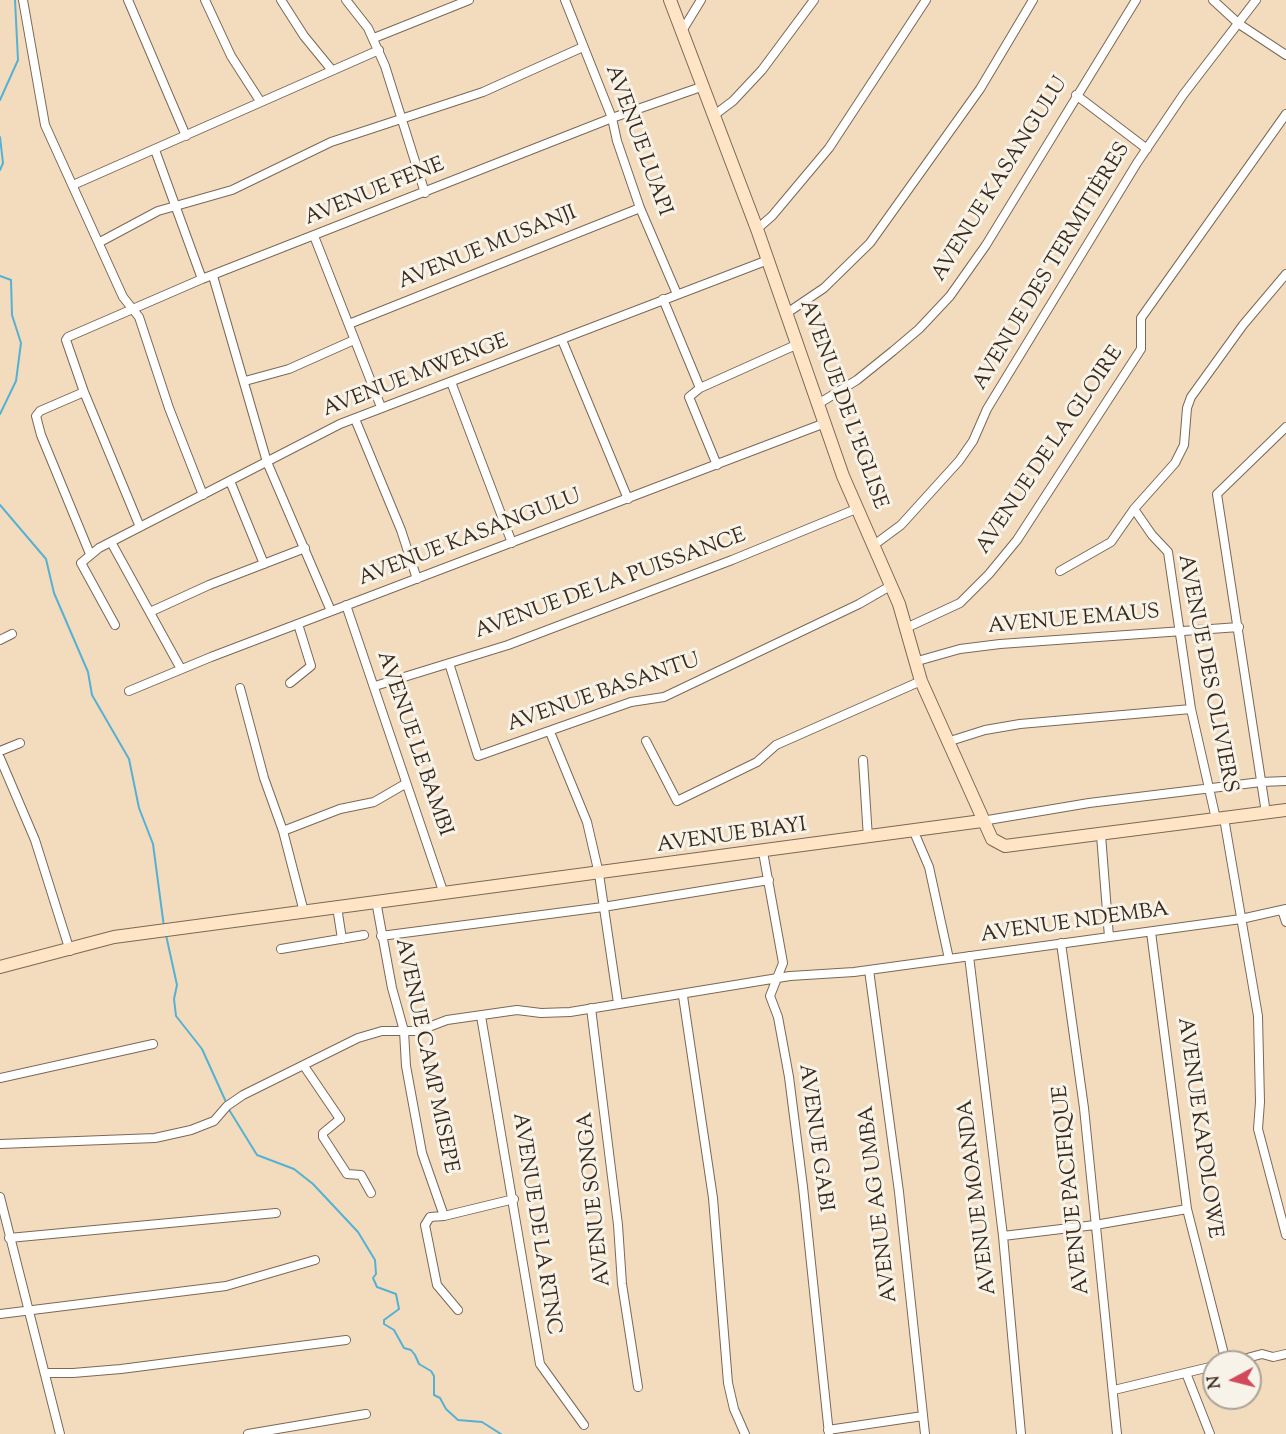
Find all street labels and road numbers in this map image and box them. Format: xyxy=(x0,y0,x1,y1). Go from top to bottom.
street label: AVENUE LUAPI xyxy=(598,62,676,220)
street label: AVENUE KASANGULU xyxy=(928,73,1074,287)
street label: AVENUE DES TERMITIÈRES xyxy=(969,139,1137,395)
street label: AVENUE FENE xyxy=(301,154,449,232)
street label: AVENUE MUSANJI xyxy=(395,202,581,296)
street label: AVENUE DE L'EGLISE xyxy=(792,297,892,513)
street label: AVENUE MWENGE xyxy=(320,330,512,424)
street label: AVENUE DE LA GLOIRE xyxy=(972,342,1130,560)
street label: AVENUE KASANGULU xyxy=(355,485,585,593)
street label: AVENUE DE LA PUISSANCE xyxy=(472,524,750,646)
street label: AVENUE DES OLIVIERS xyxy=(1171,553,1241,795)
street label: AVENUE EMAUS xyxy=(987,601,1161,641)
street label: AVENUE LE BAMBI xyxy=(370,648,456,840)
street label: AVENUE BASANTU xyxy=(505,649,703,739)
street label: AVENUE BIAYI xyxy=(656,814,808,860)
street label: AVENUE NDEMBA xyxy=(979,898,1171,950)
street label: AVENUE CAMP MISEPE xyxy=(388,936,462,1176)
street label: AVENUE KAPOLOWE xyxy=(1170,1016,1226,1240)
street label: AVENUE GABI xyxy=(791,1062,837,1214)
street label: AVENUE PACIFIQUE xyxy=(1049,1084,1097,1296)
street label: AVENUE MOANDA xyxy=(954,1098,1004,1296)
street label: AVENUE AG UMBA xyxy=(855,1104,905,1304)
street label: AVENUE SONGA xyxy=(574,1110,618,1288)
street label: AVENUE DE LA RTNC xyxy=(505,1111,565,1337)

